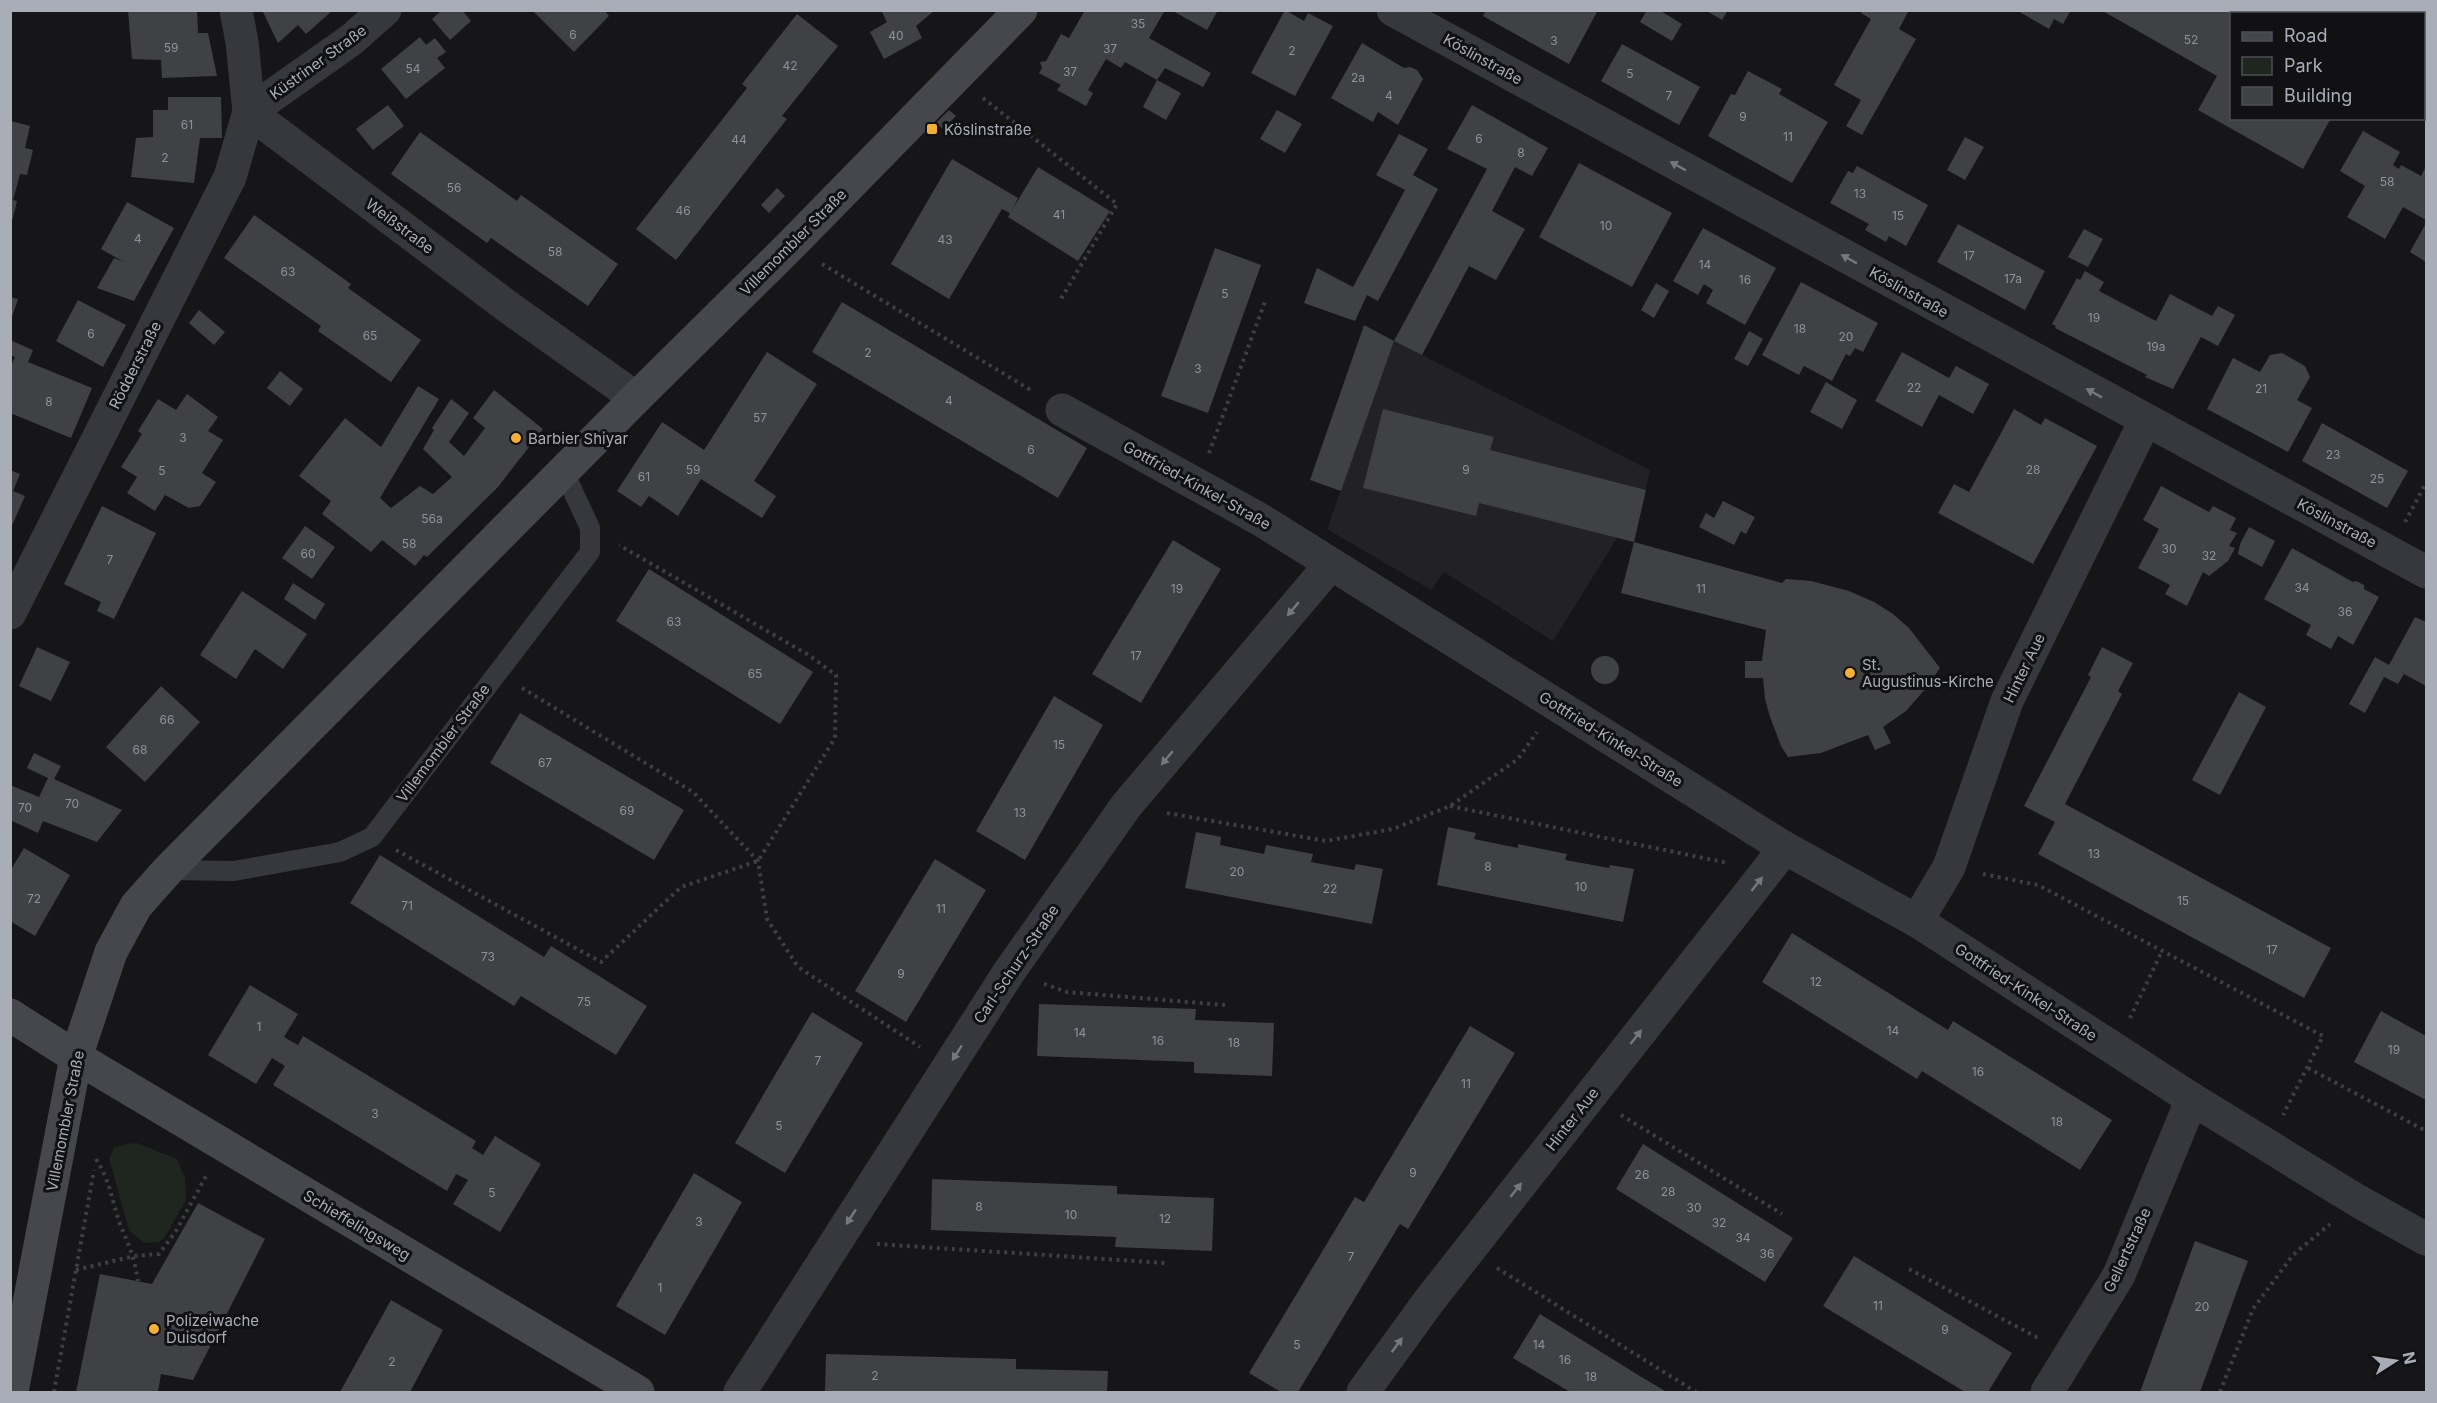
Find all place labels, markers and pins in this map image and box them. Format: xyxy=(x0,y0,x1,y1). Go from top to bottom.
place label: Köslinstraße xyxy=(944,120,1031,139)
marker: Köslinstraße xyxy=(925,122,939,136)
place label: Barbier Shiyar xyxy=(528,429,628,448)
marker: Barbier Shiyar xyxy=(509,431,523,445)
place label: St. Augustinus-Kirche xyxy=(1862,655,1994,691)
marker: St. Augustinus-Kirche xyxy=(1843,666,1857,680)
place label: Polizeiwache Duisdorf xyxy=(166,1311,259,1347)
marker: Polizeiwache Duisdorf xyxy=(147,1322,161,1336)

